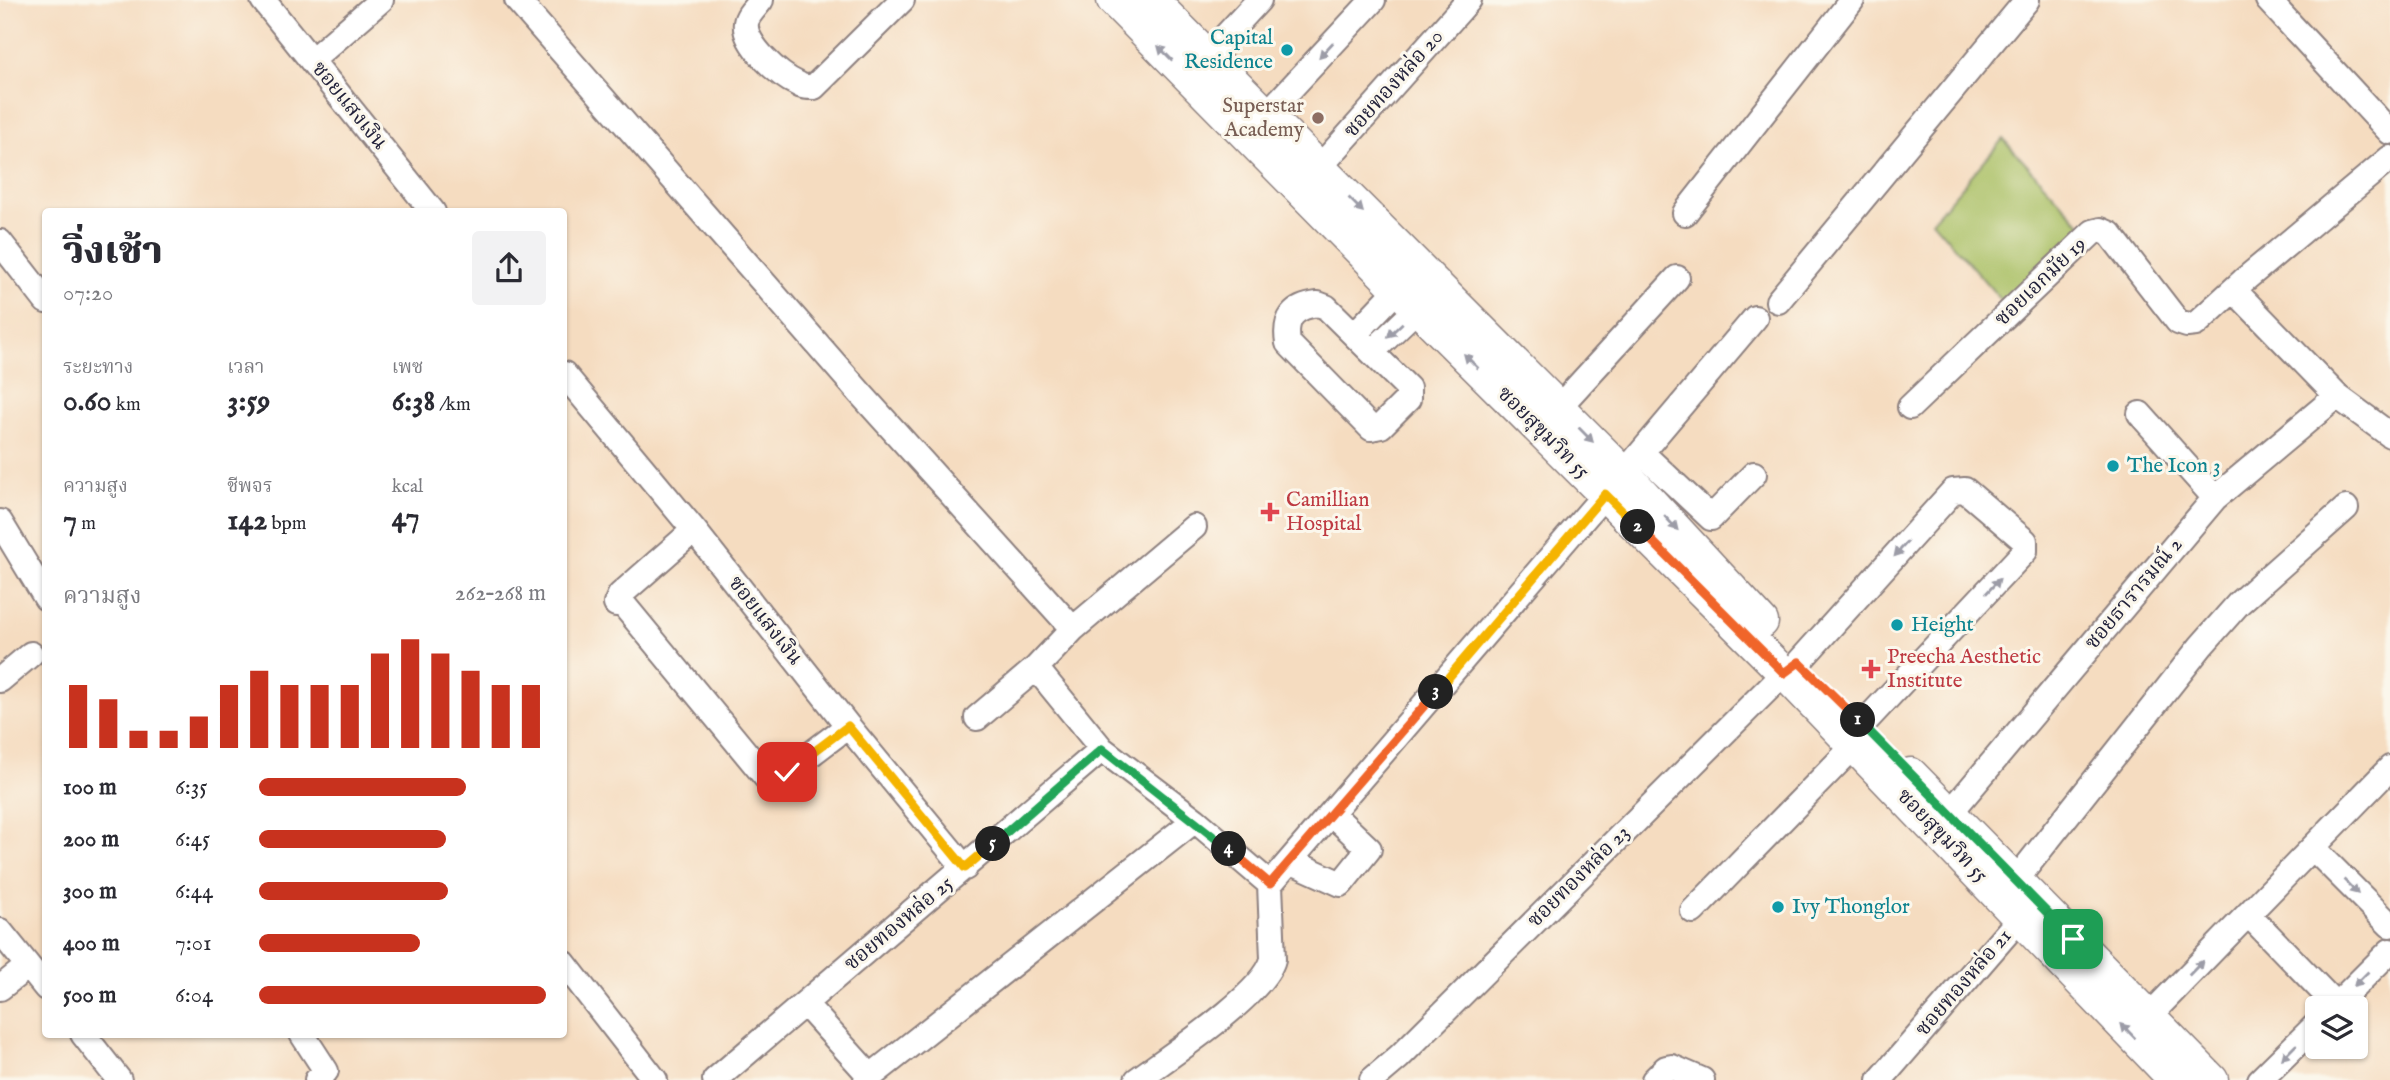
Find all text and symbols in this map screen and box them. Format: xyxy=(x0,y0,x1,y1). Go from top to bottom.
street label: ซอยทองหล่อ 20 xyxy=(1338,24,1450,144)
place label: Capital Residence xyxy=(1184,25,1273,76)
one-way arrow xyxy=(1319,41,1335,58)
marker: Capital Residence xyxy=(1279,42,1295,58)
one-way arrow xyxy=(1158,45,1174,62)
street label: ซอยแสงเงิน xyxy=(305,56,393,156)
place label: Superstar Academy xyxy=(1222,93,1305,144)
marker: Superstar Academy xyxy=(1310,110,1326,126)
one-way arrow xyxy=(1347,196,1363,213)
text: วิ่งเช้า xyxy=(63,229,163,277)
button: share xyxy=(472,231,546,305)
street label: ซอยเอกมัย 19 xyxy=(1989,231,2093,333)
text: 07:20 xyxy=(63,279,113,308)
one-way arrow xyxy=(1387,321,1404,337)
one-way arrow xyxy=(1463,353,1479,369)
text: ระยะทาง xyxy=(63,356,133,380)
text: เวลา xyxy=(227,356,264,380)
text: เพซ xyxy=(392,356,423,380)
street label: ซอยสุขุมวิท 55 xyxy=(1491,381,1595,485)
text: 0.60 xyxy=(63,383,112,421)
text: 3:59 xyxy=(227,383,270,421)
text: 6:38 xyxy=(392,383,435,421)
text: km xyxy=(112,393,141,417)
text: /km xyxy=(435,393,471,417)
one-way arrow xyxy=(1578,426,1595,443)
place label: The Icon 3 xyxy=(2127,453,2220,480)
marker: The Icon 3 xyxy=(2105,458,2121,474)
text: ความสูง xyxy=(63,475,128,499)
text: ชีพจร xyxy=(227,475,272,499)
text: kcal xyxy=(392,475,423,499)
place label: Camillian Hospital xyxy=(1286,487,1369,538)
text: 47 xyxy=(392,499,419,537)
text: 7 xyxy=(63,502,77,540)
text: 142 xyxy=(227,502,267,540)
marker: Camillian Hospital xyxy=(1260,502,1280,522)
pin: 2 xyxy=(1620,510,1656,544)
text: m xyxy=(77,512,96,536)
text: bpm xyxy=(267,512,307,536)
text: 2 xyxy=(1633,514,1642,538)
one-way arrow xyxy=(1662,514,1678,531)
street label: ซอยธารารมณ์ 2 xyxy=(2078,532,2189,656)
one-way arrow xyxy=(1893,540,1909,558)
street label: ซอยแสงเงิน xyxy=(722,571,808,671)
one-way arrow xyxy=(1985,578,2001,595)
text: 262–268 m xyxy=(455,579,546,608)
text: ความสูง xyxy=(63,582,141,611)
place label: Height xyxy=(1911,612,1974,639)
marker: Height xyxy=(1889,617,1905,633)
place label: Preecha Aesthetic Institute xyxy=(1887,644,2041,695)
marker: Preecha Aesthetic Institute xyxy=(1861,659,1881,679)
pin: 3 xyxy=(1418,674,1454,710)
text: 3 xyxy=(1432,679,1439,703)
pin: 1 xyxy=(1840,702,1876,738)
text: 1 xyxy=(1854,707,1861,731)
pin xyxy=(757,742,817,802)
icon: check xyxy=(768,753,806,791)
text: 100 m xyxy=(63,773,117,802)
text: 6:35 xyxy=(175,773,208,802)
street label: ซอยสุขุมวิท 55 xyxy=(1891,783,1994,889)
street label: ซอยทองหล่อ 23 xyxy=(1522,820,1636,934)
text: 200 m xyxy=(63,825,119,854)
text: 6:45 xyxy=(175,825,210,854)
pin: 5 xyxy=(976,826,1010,862)
text: 5 xyxy=(989,831,996,855)
pin: 4 xyxy=(1212,832,1246,866)
text: 4 xyxy=(1224,836,1233,860)
street label: ซอยทองหล่อ 25 xyxy=(839,870,959,977)
text: 300 m xyxy=(63,877,117,906)
text: 6:44 xyxy=(175,877,213,906)
one-way arrow xyxy=(2343,878,2360,895)
place label: Ivy Thonglor xyxy=(1792,894,1910,921)
marker: Ivy Thonglor xyxy=(1770,899,1786,915)
pin xyxy=(2043,909,2103,969)
icon: arrive xyxy=(2054,920,2092,958)
street label: ซอยทองหล่อ 21 xyxy=(1910,924,2018,1042)
text: 400 m xyxy=(63,929,120,958)
text: 7:01 xyxy=(175,929,212,958)
one-way arrow xyxy=(2188,959,2205,976)
one-way arrow xyxy=(2353,971,2370,988)
text: 500 m xyxy=(63,981,117,1010)
text: 6:04 xyxy=(175,981,213,1010)
map controls xyxy=(2305,996,2368,1059)
button: layers xyxy=(2305,996,2368,1059)
one-way arrow xyxy=(2120,1023,2136,1040)
one-way arrow xyxy=(2280,1043,2297,1060)

